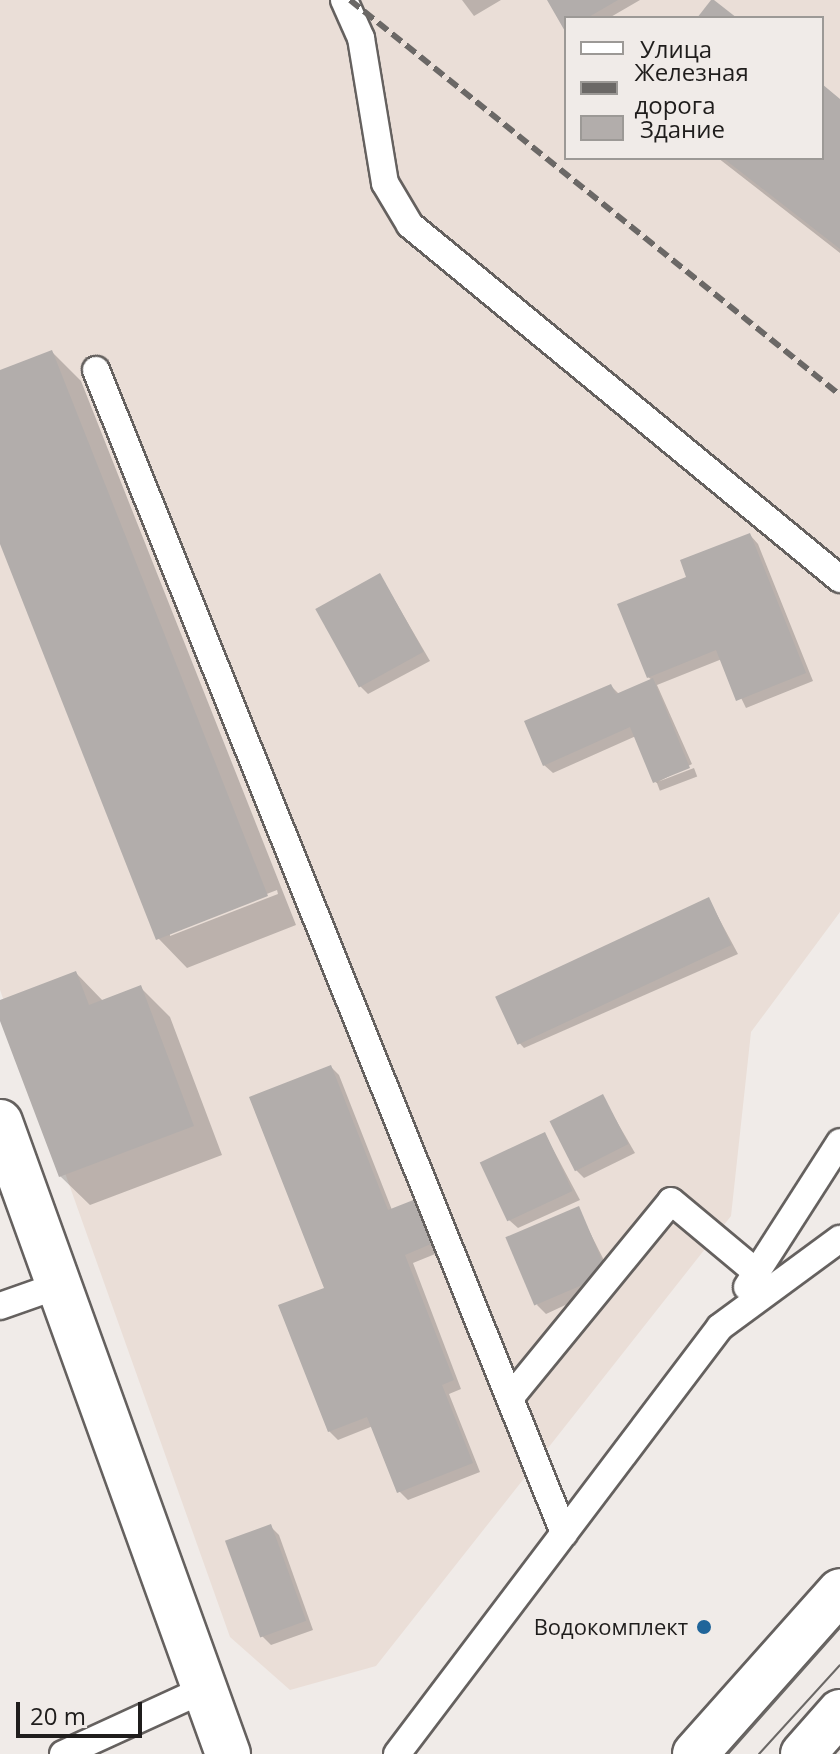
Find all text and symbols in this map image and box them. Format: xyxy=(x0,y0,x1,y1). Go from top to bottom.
legend xyxy=(564,16,824,160)
text: Улица xyxy=(640,32,712,65)
text: Железная дорога xyxy=(634,55,749,121)
text: Здание xyxy=(640,112,725,145)
place label: Водокомплект xyxy=(534,1614,688,1640)
marker: Водокомплект xyxy=(695,1618,713,1636)
scale bar xyxy=(20,1686,146,1736)
text: 20 m xyxy=(30,1699,86,1732)

